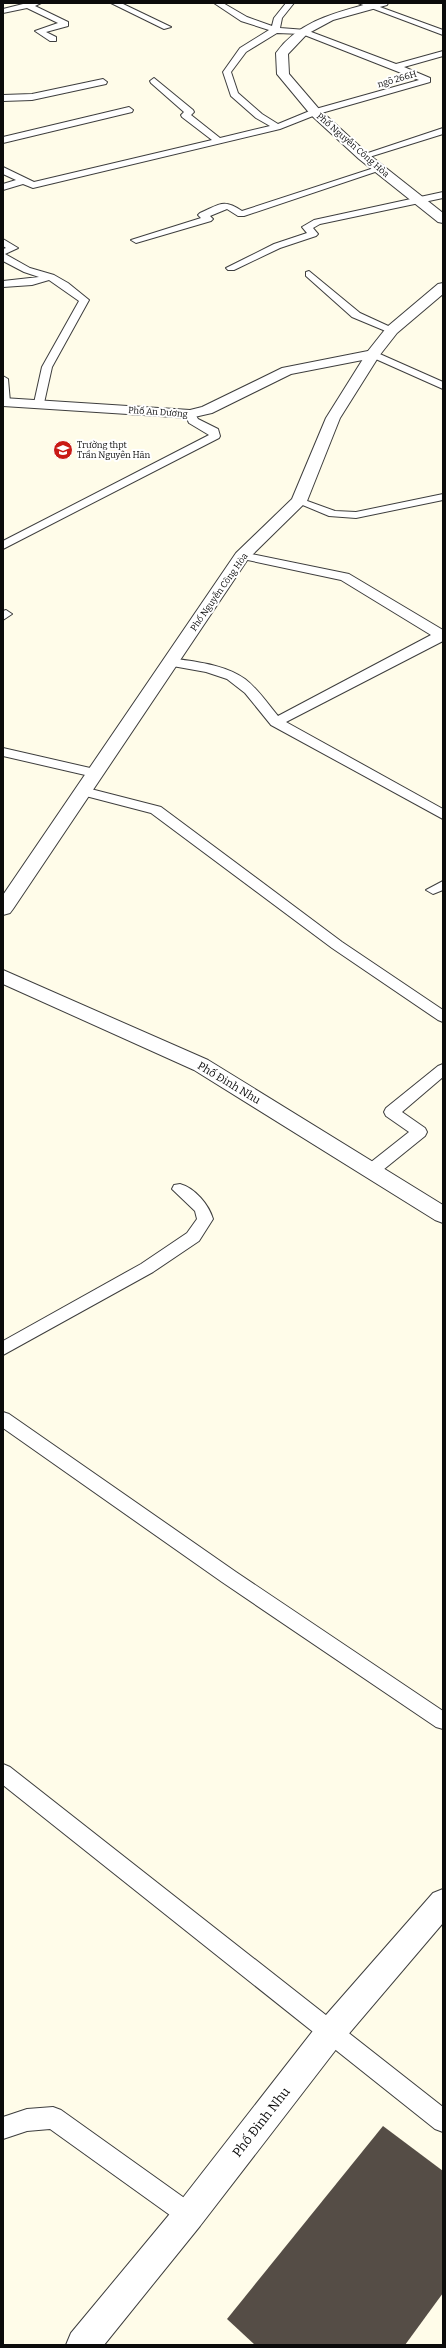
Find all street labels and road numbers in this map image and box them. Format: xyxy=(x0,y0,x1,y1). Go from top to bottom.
street label: ngõ 266H xyxy=(376,69,418,89)
street label: Phố Nguyễn Công Hòa xyxy=(315,110,392,179)
street label: Phố An Dương xyxy=(128,404,188,419)
street label: Phố Nguyễn Công Hòa xyxy=(188,551,250,633)
street label: Phố Đinh Nhu xyxy=(195,1058,264,1107)
street label: Phố Đinh Nhu xyxy=(229,2084,293,2160)

